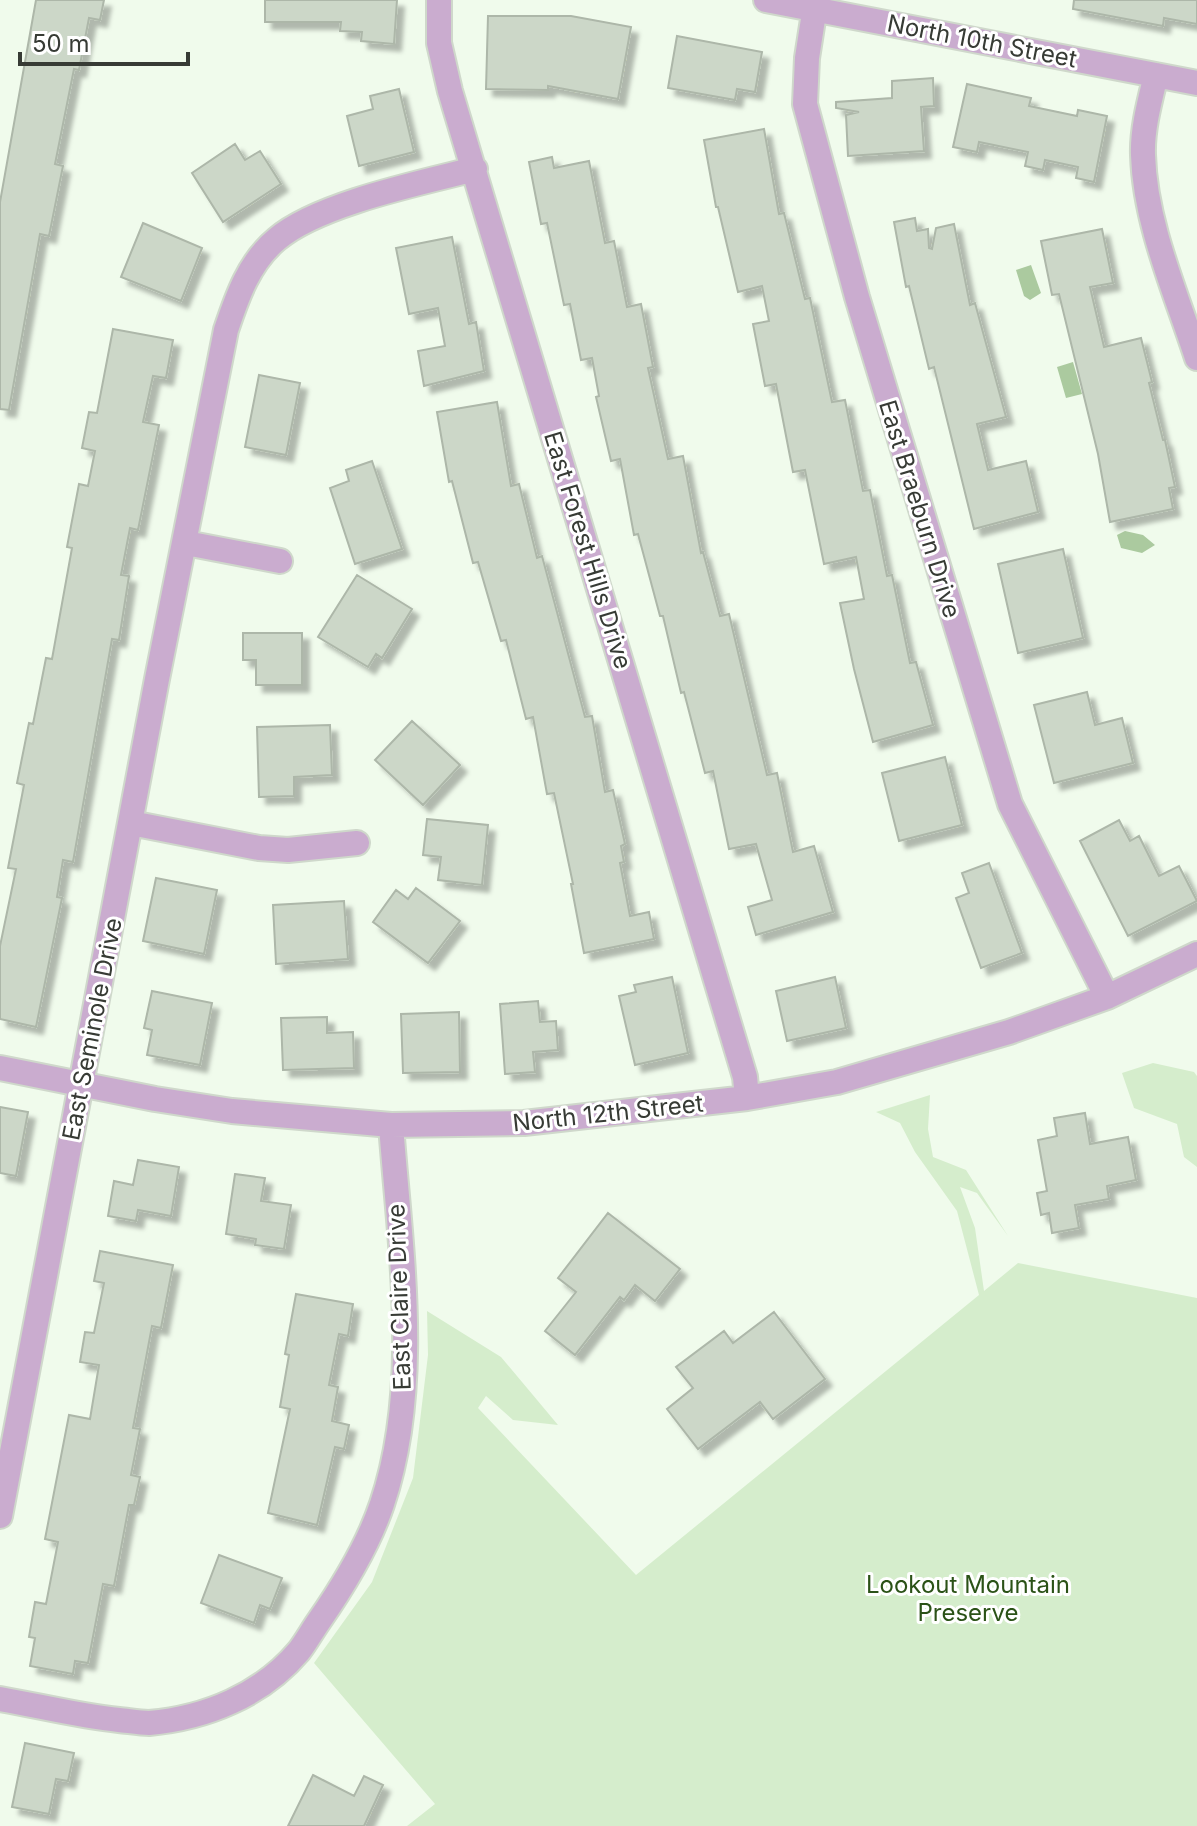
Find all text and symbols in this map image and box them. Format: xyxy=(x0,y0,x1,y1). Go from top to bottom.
street label: North 10th Street xyxy=(885,8,1079,74)
scale bar xyxy=(20,16,188,66)
text: 50 m xyxy=(32,29,90,58)
street label: East Braeburn Drive xyxy=(873,397,967,621)
street label: East Forest Hills Drive xyxy=(538,428,638,672)
street label: East Seminole Drive xyxy=(56,915,128,1143)
street label: North 12th Street xyxy=(511,1089,705,1137)
street label: East Claire Drive xyxy=(381,1203,417,1391)
park label: Lookout Mountain Preserve xyxy=(866,1570,1070,1627)

